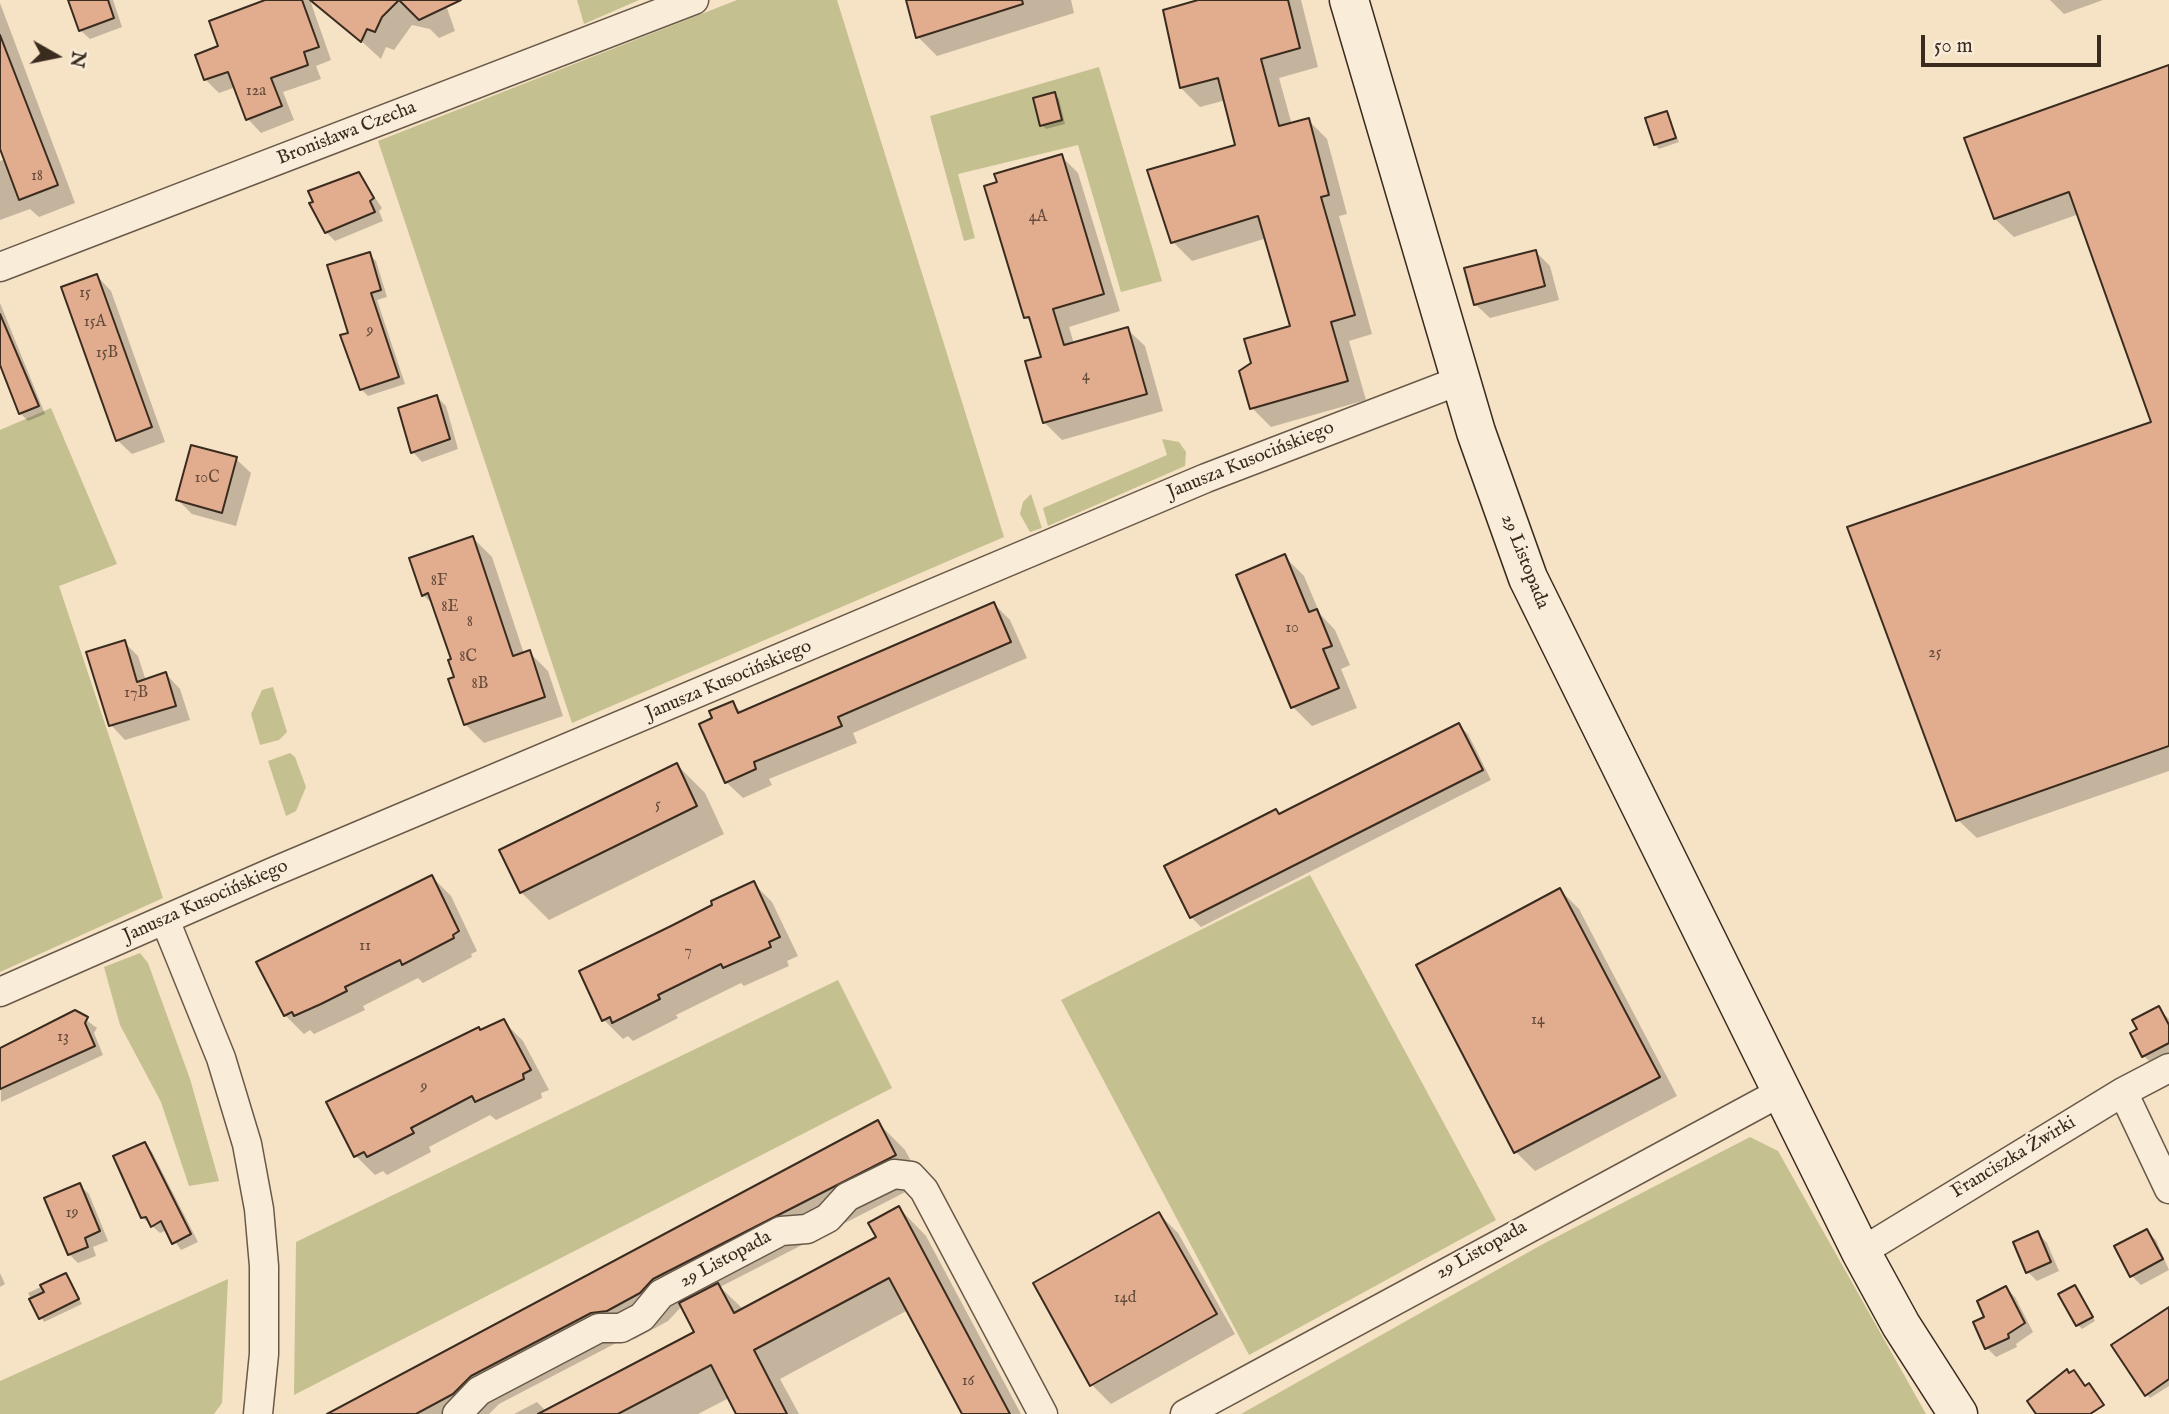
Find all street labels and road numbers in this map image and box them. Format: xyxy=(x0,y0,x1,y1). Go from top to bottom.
street label: Bronisława Czecha xyxy=(274,97,420,171)
street label: Janusza Kusocińskiego xyxy=(1164,417,1338,505)
street label: 29 Listopada xyxy=(1495,511,1553,613)
street label: Janusza Kusocińskiego xyxy=(643,636,815,726)
street label: Janusza Kusocińskiego xyxy=(120,855,292,949)
street label: Franciszka Żwirki xyxy=(1948,1112,2080,1204)
street label: 29 Listopada xyxy=(1433,1217,1531,1285)
street label: 29 Listopada xyxy=(676,1226,776,1294)

